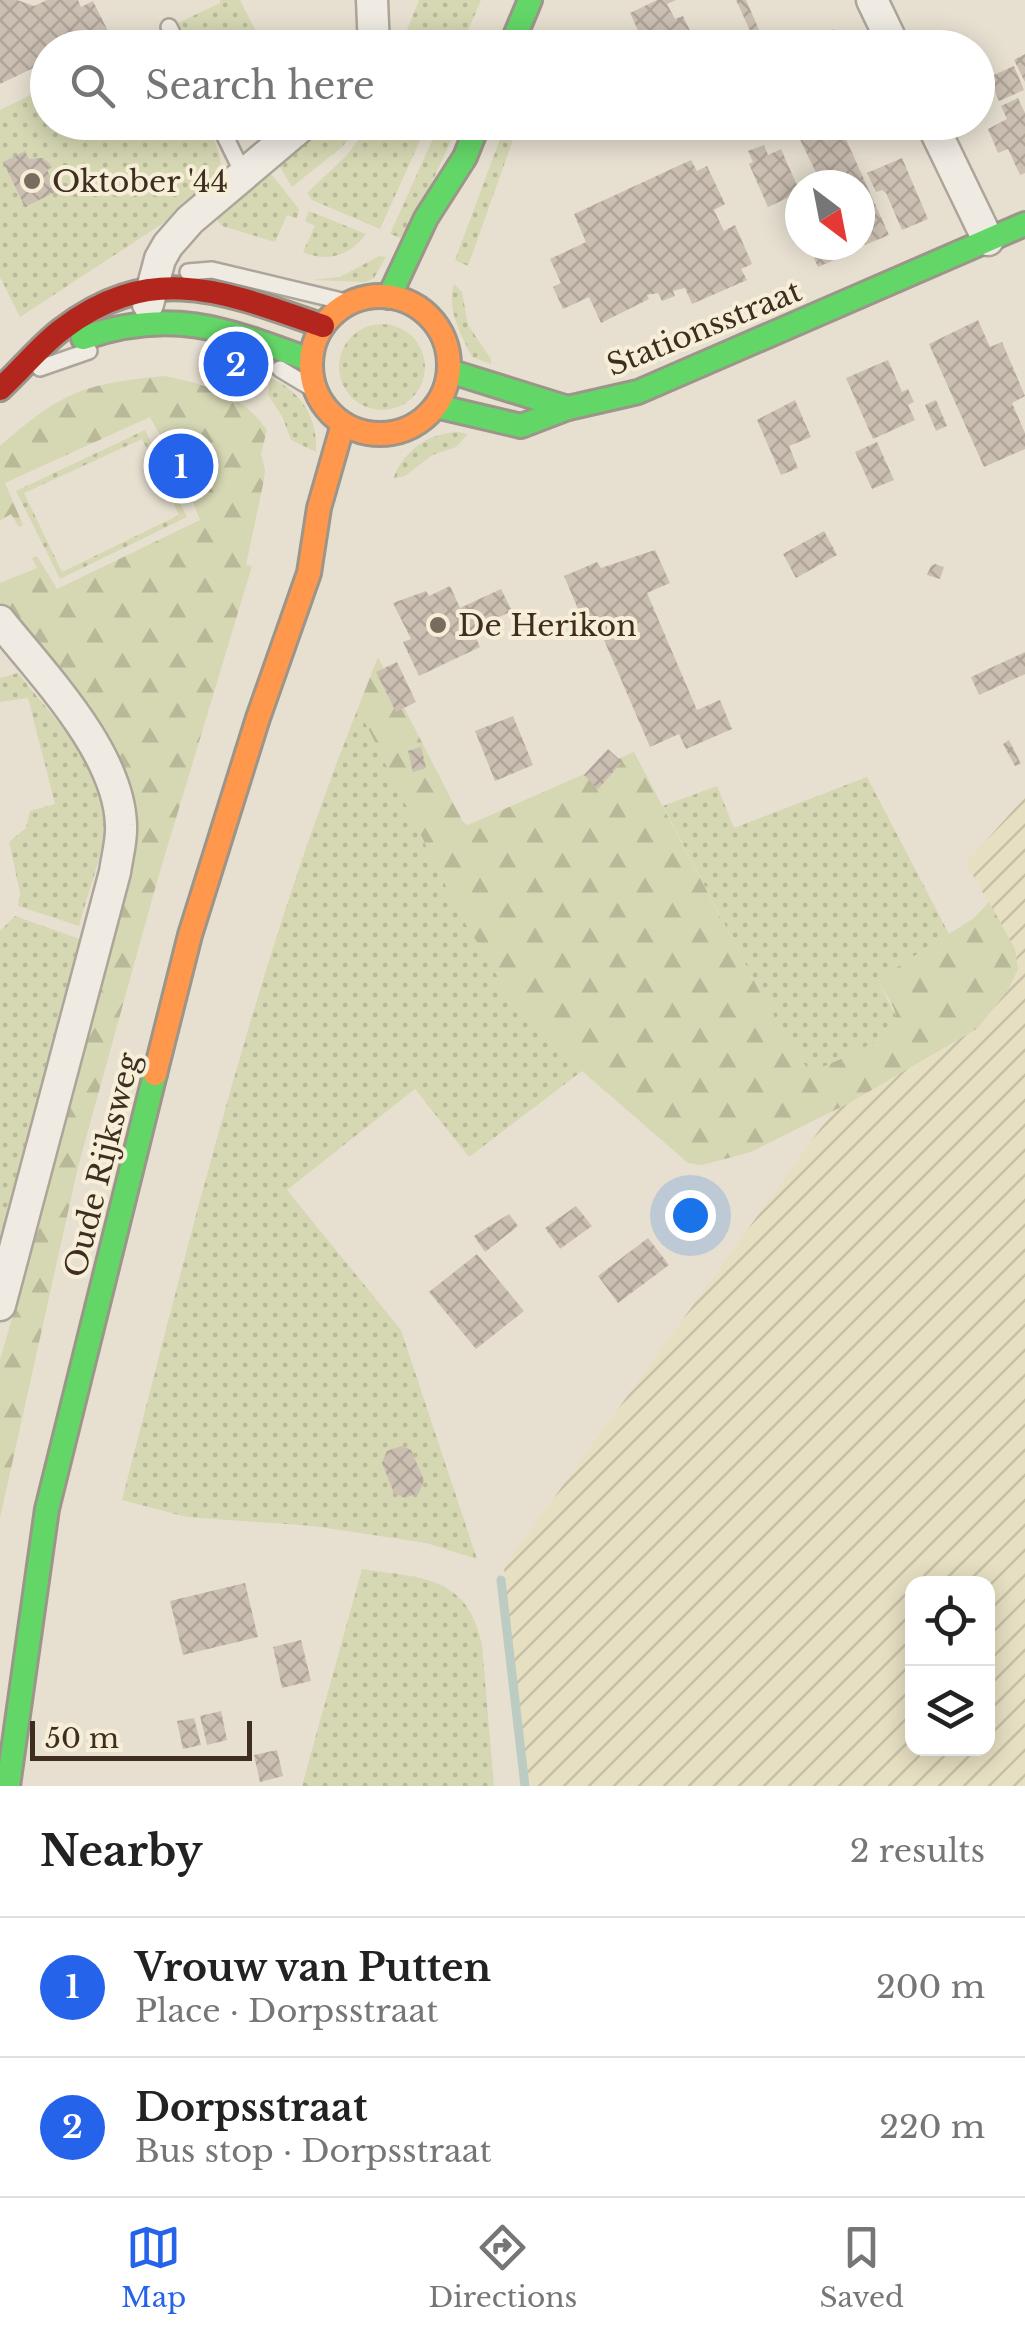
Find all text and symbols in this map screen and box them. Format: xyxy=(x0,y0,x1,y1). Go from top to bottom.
search box xyxy=(30,30,995,140)
icon: search xyxy=(65,58,120,113)
text: Search here xyxy=(145,62,375,109)
place label: Oktober '44 xyxy=(52,163,228,200)
marker: Oktober '44 xyxy=(21,170,43,192)
north arrow xyxy=(785,170,875,260)
street label: Stationsstraat xyxy=(601,272,807,384)
pin: 2 xyxy=(204,326,268,402)
pin: 1 xyxy=(148,428,214,504)
place label: De Herikon xyxy=(458,607,637,644)
marker: De Herikon xyxy=(427,614,449,636)
street label: Oude Rijksweg xyxy=(56,1048,148,1281)
your location xyxy=(665,1190,716,1241)
map controls xyxy=(905,1576,995,1756)
button: locate xyxy=(905,1576,995,1666)
button: layers xyxy=(905,1666,995,1756)
scale bar xyxy=(30,1716,252,1760)
text: 50 m xyxy=(45,1721,119,1756)
text: Nearby xyxy=(40,1825,203,1877)
text: 2 results xyxy=(850,1831,985,1871)
text: Vrouw van Putten xyxy=(135,1944,491,1991)
text: 1 xyxy=(66,1967,79,2007)
text: 200 m xyxy=(876,1967,985,2007)
text: Place · Dorpsstraat xyxy=(135,1991,438,2031)
text: Dorpsstraat xyxy=(135,2084,367,2131)
text: 2 xyxy=(62,2107,83,2147)
text: 220 m xyxy=(879,2107,985,2147)
text: Bus stop · Dorpsstraat xyxy=(135,2131,491,2171)
tab: Map xyxy=(121,2220,186,2315)
tab: Directions xyxy=(428,2220,577,2315)
tab: Saved xyxy=(819,2220,904,2315)

